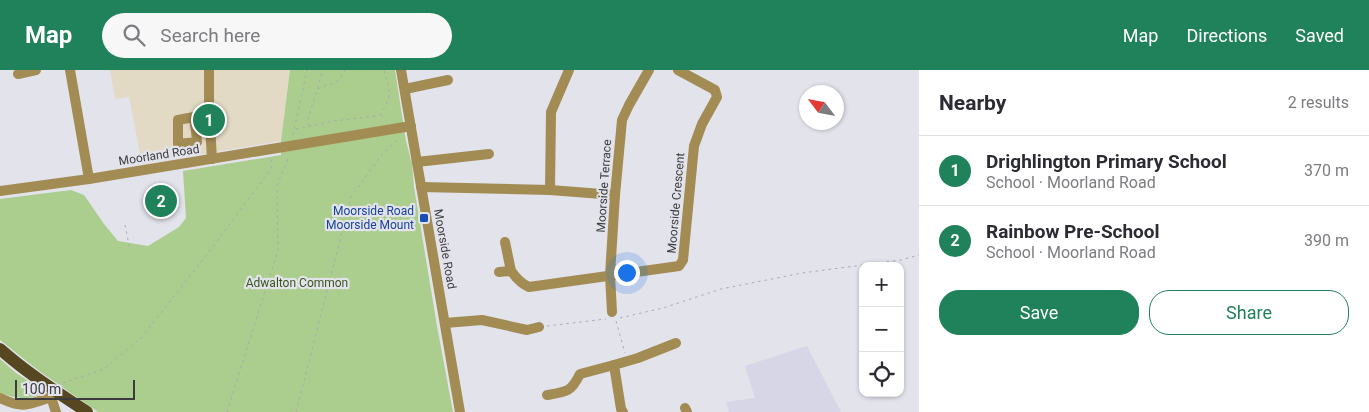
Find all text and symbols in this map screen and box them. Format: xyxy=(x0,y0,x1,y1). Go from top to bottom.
search box xyxy=(102,13,452,58)
text: Map xyxy=(25,21,72,49)
icon: search xyxy=(120,21,148,49)
text: Search here xyxy=(160,24,260,47)
text: Map xyxy=(1123,25,1158,46)
text: Directions xyxy=(1186,25,1267,46)
text: Saved xyxy=(1295,25,1344,46)
north arrow xyxy=(799,85,844,130)
text: Nearby xyxy=(939,91,1006,115)
text: 2 results xyxy=(1288,93,1349,112)
pin: 1 xyxy=(193,101,225,139)
street label: Moorside Terrace xyxy=(594,139,614,233)
street label: Moorland Road xyxy=(118,142,200,168)
text: Drighlington Primary School xyxy=(986,150,1227,173)
street label: Moorside Crescent xyxy=(665,152,687,254)
text: 1 xyxy=(950,161,960,180)
text: 370 m xyxy=(1304,161,1349,180)
text: School · Moorland Road xyxy=(986,173,1156,192)
pin: 2 xyxy=(145,182,177,220)
place label: Moorside Road Moorside Mount xyxy=(326,204,414,232)
street label: Moorside Road xyxy=(431,208,459,290)
marker: Moorside Road Moorside Mount xyxy=(418,212,430,224)
text: Rainbow Pre-School xyxy=(986,220,1160,243)
text: 2 xyxy=(950,231,960,250)
text: 390 m xyxy=(1304,231,1349,250)
text: School · Moorland Road xyxy=(986,243,1156,262)
your location xyxy=(614,260,640,286)
map controls xyxy=(859,262,904,397)
button: + xyxy=(859,262,904,307)
park label: Adwalton Common xyxy=(246,276,348,290)
button: Save xyxy=(939,290,1139,335)
button: Share xyxy=(1149,290,1349,335)
button: − xyxy=(859,307,904,352)
button: locate xyxy=(859,352,904,397)
scale bar xyxy=(15,377,135,400)
text: 100 m xyxy=(22,381,61,397)

